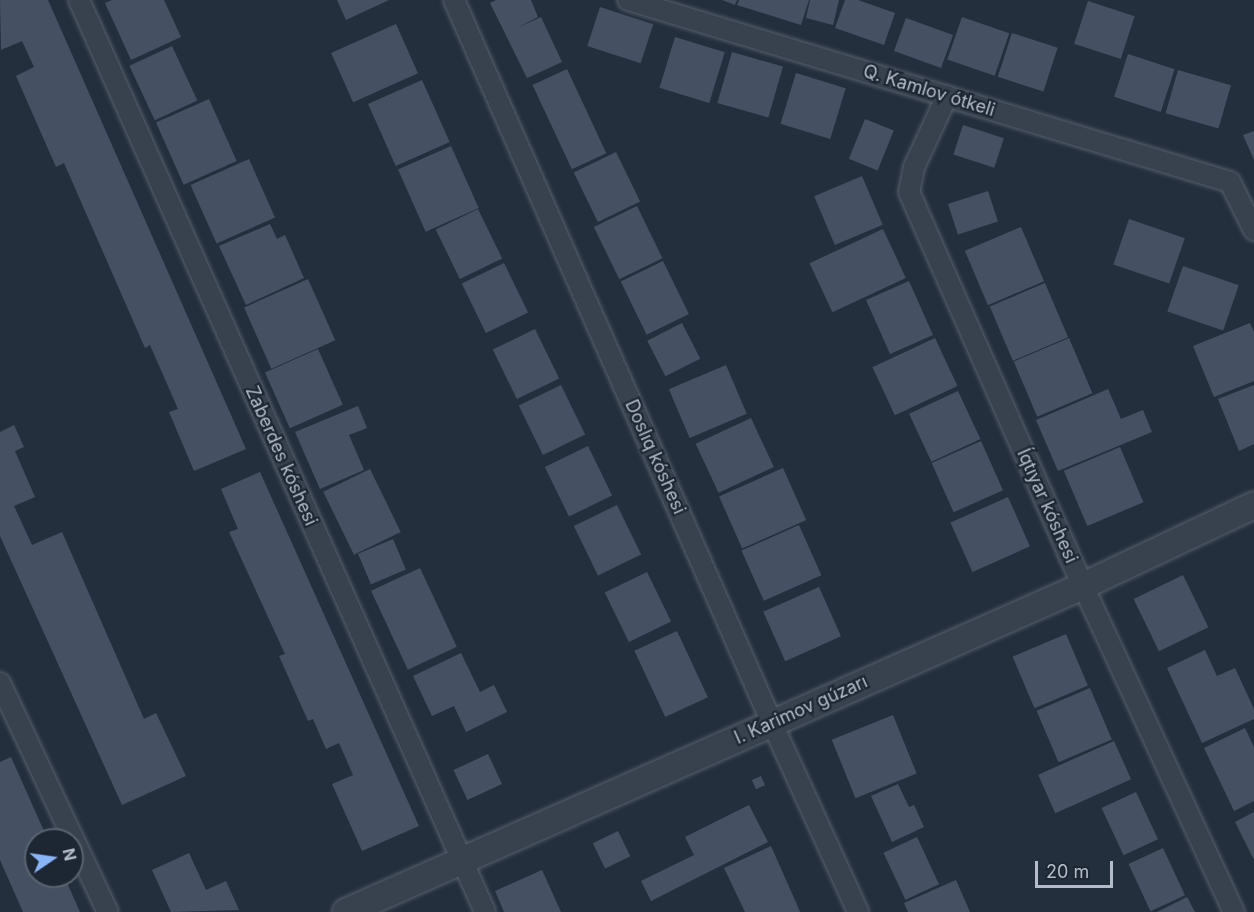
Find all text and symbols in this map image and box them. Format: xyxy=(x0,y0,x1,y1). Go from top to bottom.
street label: Q. Kamlov ótkeli xyxy=(861,61,997,121)
street label: Zaberdes kóshesi xyxy=(241,383,321,529)
street label: Doslıq kóshesi xyxy=(620,396,690,518)
street label: Íqtıyar kóshesi xyxy=(1012,445,1082,567)
street label: I. Karimov gúzarı xyxy=(731,671,871,749)
north arrow xyxy=(24,828,84,888)
text: N xyxy=(58,846,81,863)
scale bar xyxy=(1038,849,1116,887)
text: 20 m xyxy=(1046,861,1089,882)

